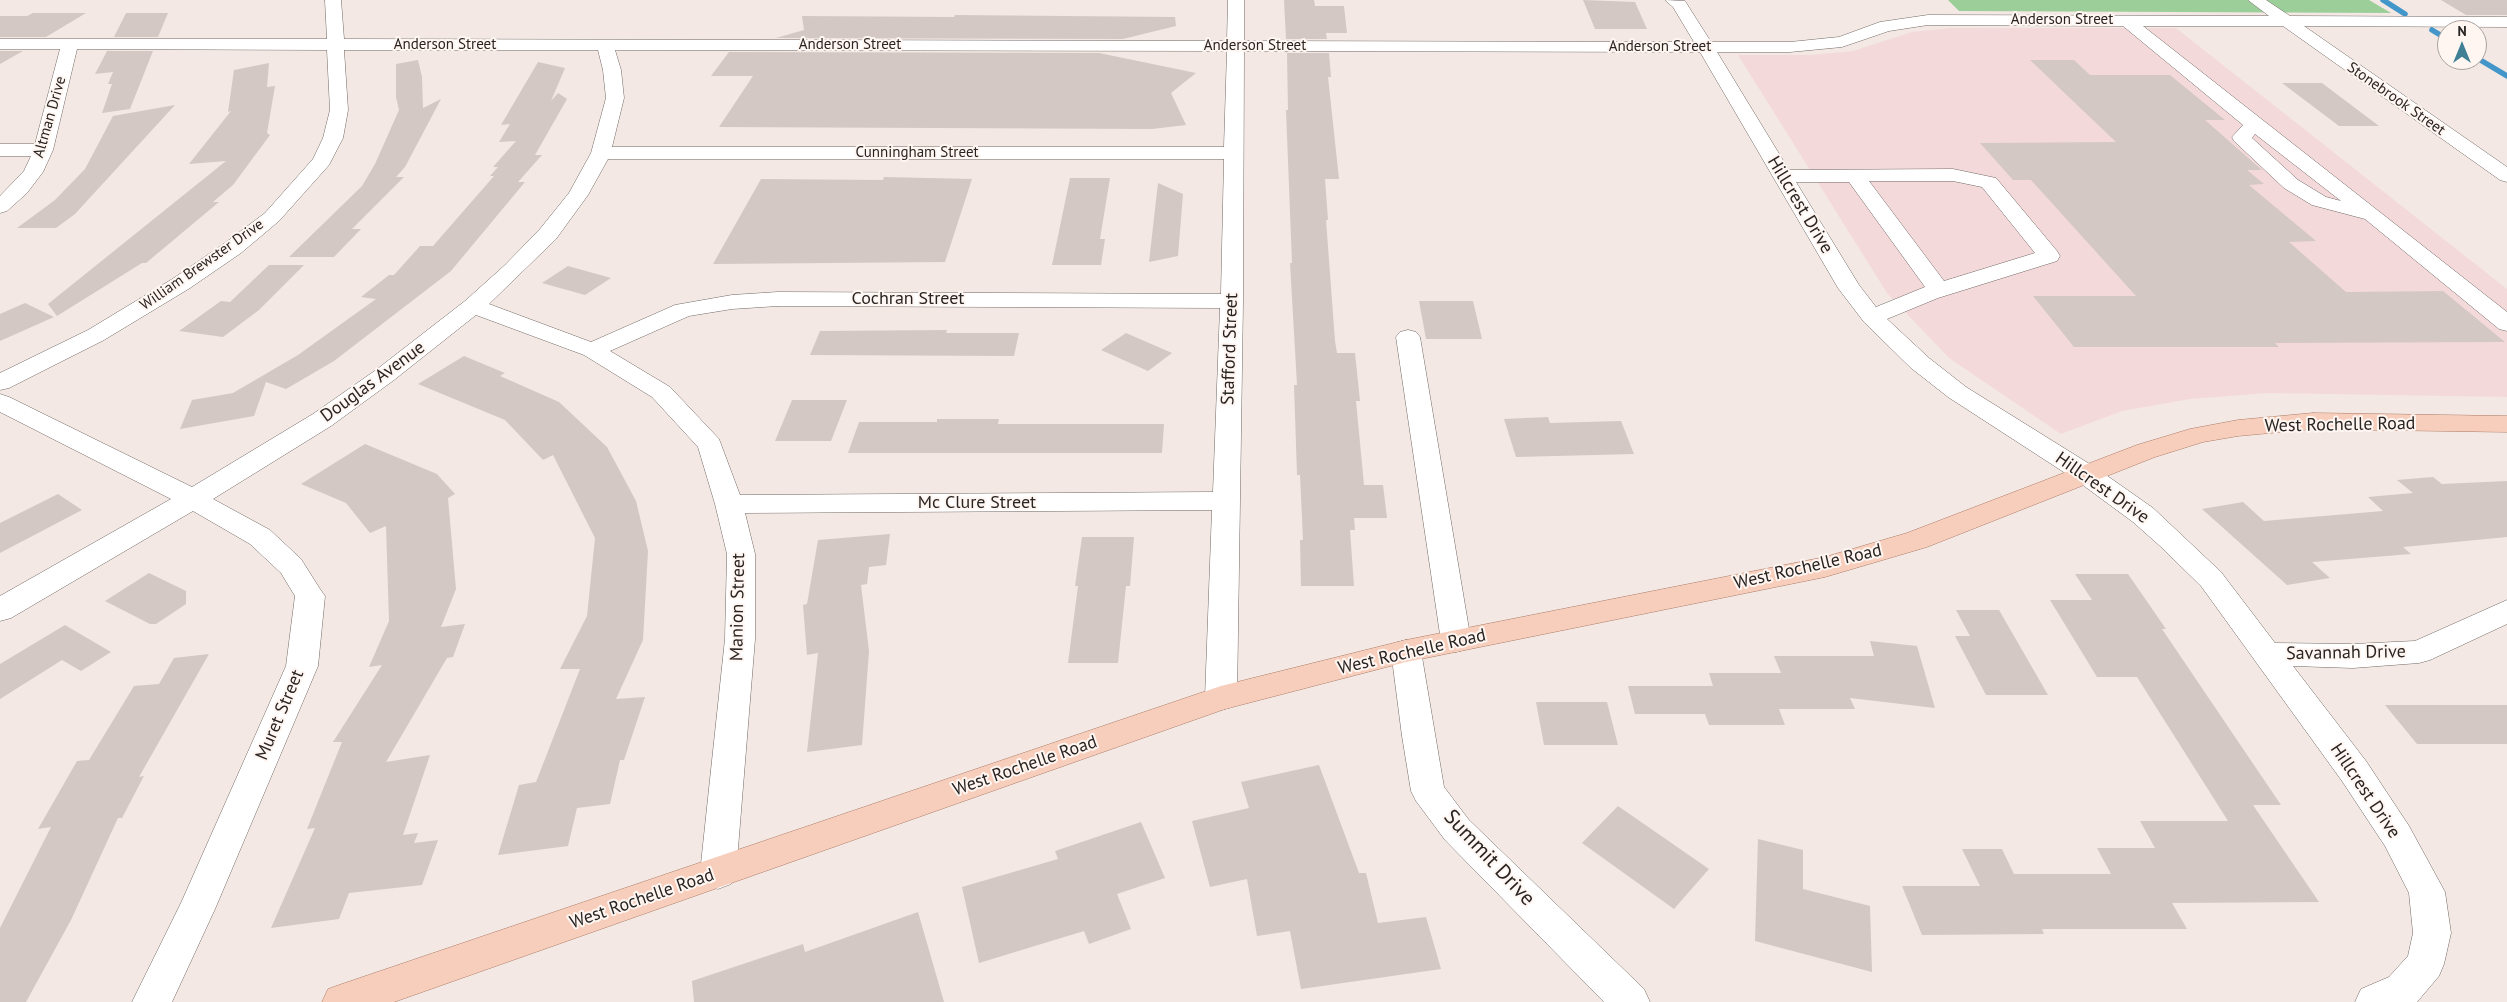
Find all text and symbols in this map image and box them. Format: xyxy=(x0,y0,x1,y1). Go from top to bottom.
street label: Anderson Street xyxy=(2011,11,2113,29)
north arrow xyxy=(2437,20,2487,70)
text: N xyxy=(2457,22,2467,40)
street label: Anderson Street xyxy=(394,36,496,54)
street label: Anderson Street xyxy=(799,36,901,54)
street label: Anderson Street xyxy=(1204,37,1306,55)
street label: Anderson Street xyxy=(1609,38,1711,56)
street label: Stonebrook Street xyxy=(2344,58,2448,140)
street label: Altman Drive xyxy=(30,74,70,160)
street label: Cunningham Street xyxy=(855,144,979,162)
street label: Hillcrest Drive xyxy=(1763,152,1837,258)
street label: William Brewster Drive xyxy=(137,216,267,314)
street label: Cochran Street xyxy=(852,288,964,310)
street label: Stafford Street xyxy=(1217,293,1243,405)
street label: Douglas Avenue xyxy=(317,337,429,427)
street label: West Rochelle Road xyxy=(2264,413,2416,437)
street label: Hillcrest Drive xyxy=(2051,448,2153,528)
street label: Mc Clure Street xyxy=(918,492,1036,514)
street label: West Rochelle Road xyxy=(1732,539,1884,595)
street label: Manion Street xyxy=(726,553,750,661)
street label: West Rochelle Road xyxy=(1336,624,1488,680)
street label: Savannah Drive xyxy=(2286,641,2406,665)
street label: Muret Street xyxy=(251,667,309,763)
street label: West Rochelle Road xyxy=(950,731,1100,801)
street label: Hillcrest Drive xyxy=(2325,740,2405,842)
street label: Summit Drive xyxy=(1438,805,1540,911)
street label: West Rochelle Road xyxy=(567,864,717,934)

